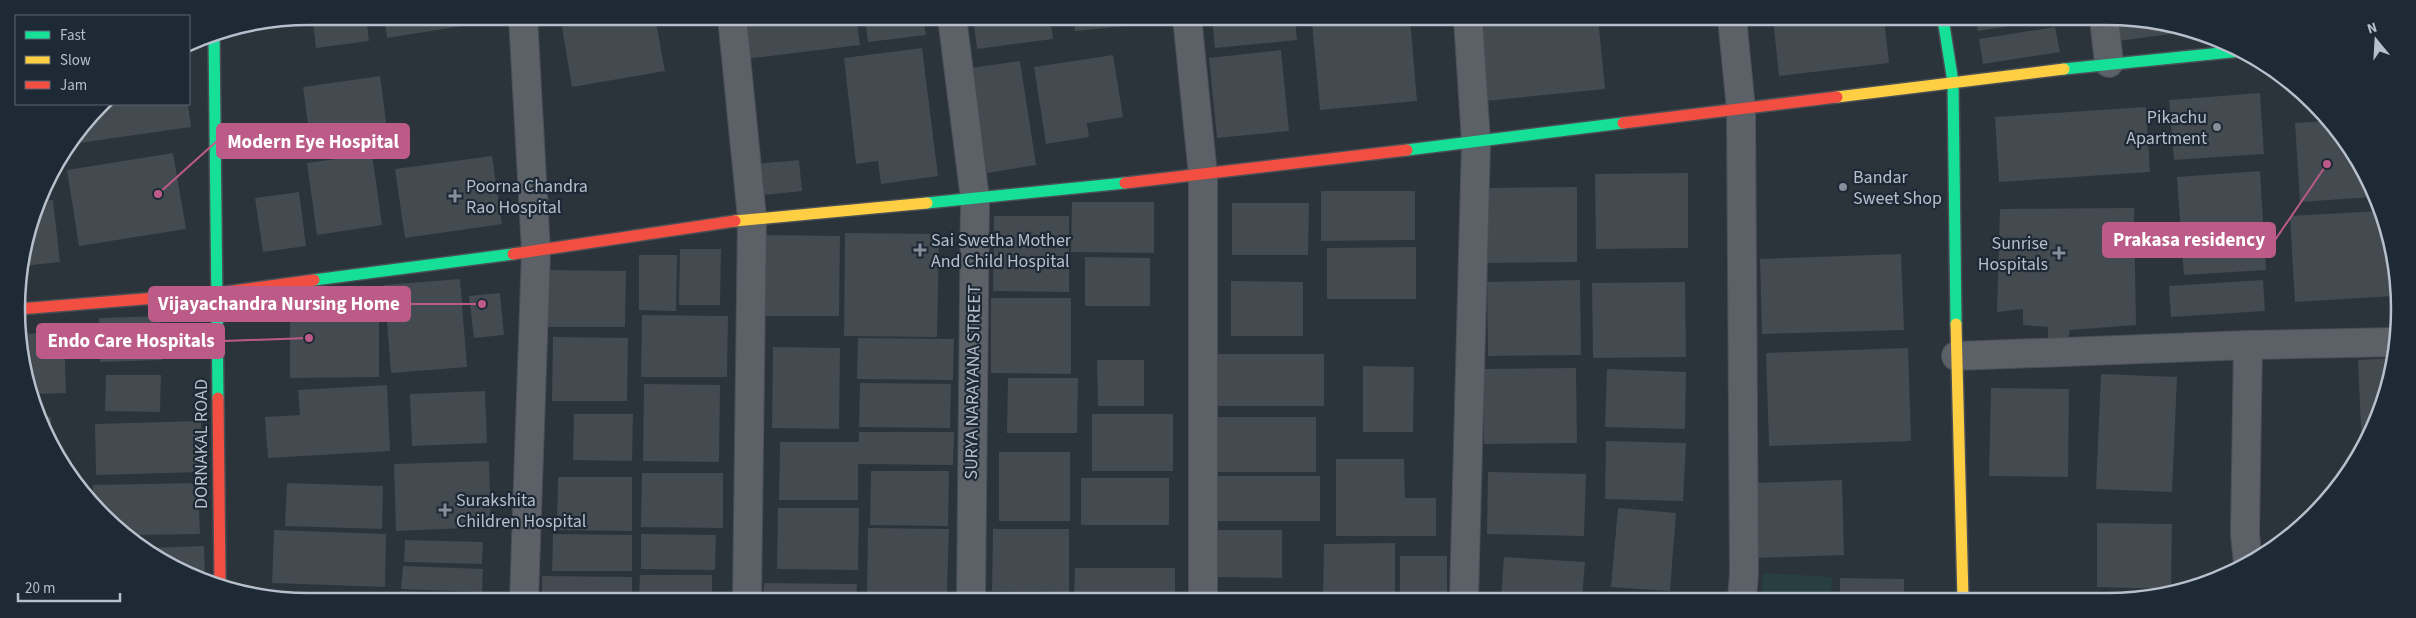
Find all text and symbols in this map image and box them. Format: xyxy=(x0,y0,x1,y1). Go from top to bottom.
legend xyxy=(15,15,190,105)
north arrow xyxy=(2351,15,2401,65)
text: N xyxy=(2365,18,2380,40)
text: Fast xyxy=(60,25,86,46)
text: Slow xyxy=(60,50,91,71)
text: Jam xyxy=(60,75,87,96)
place label: Pikachu Apartment xyxy=(2126,105,2207,151)
marker: Pikachu Apartment xyxy=(2211,121,2223,133)
callout: Modern Eye Hospital xyxy=(217,124,409,158)
text: Modern Eye Hospital xyxy=(227,129,399,156)
place label: Bandar Sweet Shop xyxy=(1853,165,1942,211)
place label: Poorna Chandra Rao Hospital xyxy=(466,174,588,220)
marker: Bandar Sweet Shop xyxy=(1837,181,1849,193)
marker: Poorna Chandra Rao Hospital xyxy=(448,189,462,203)
callout: Prakasa residency xyxy=(2103,223,2275,257)
text: Prakasa residency xyxy=(2113,227,2265,254)
place label: Sai Swetha Mother And Child Hospital xyxy=(931,228,1072,274)
place label: Sunrise Hospitals xyxy=(1978,231,2048,277)
marker: Sai Swetha Mother And Child Hospital xyxy=(913,243,927,257)
marker: Sunrise Hospitals xyxy=(2052,246,2066,260)
street label: SURYA NARAYANA STREET xyxy=(959,284,987,480)
callout: Vijayachandra Nursing Home xyxy=(149,287,410,321)
text: Vijayachandra Nursing Home xyxy=(157,291,400,318)
callout: Endo Care Hospitals xyxy=(37,324,224,358)
text: Endo Care Hospitals xyxy=(47,328,215,355)
street label: DORNAKAL ROAD xyxy=(189,379,214,509)
place label: Surakshita Children Hospital xyxy=(456,488,586,534)
marker: Surakshita Children Hospital xyxy=(438,503,452,517)
scale bar xyxy=(18,570,120,602)
text: 20 m xyxy=(25,578,55,599)

